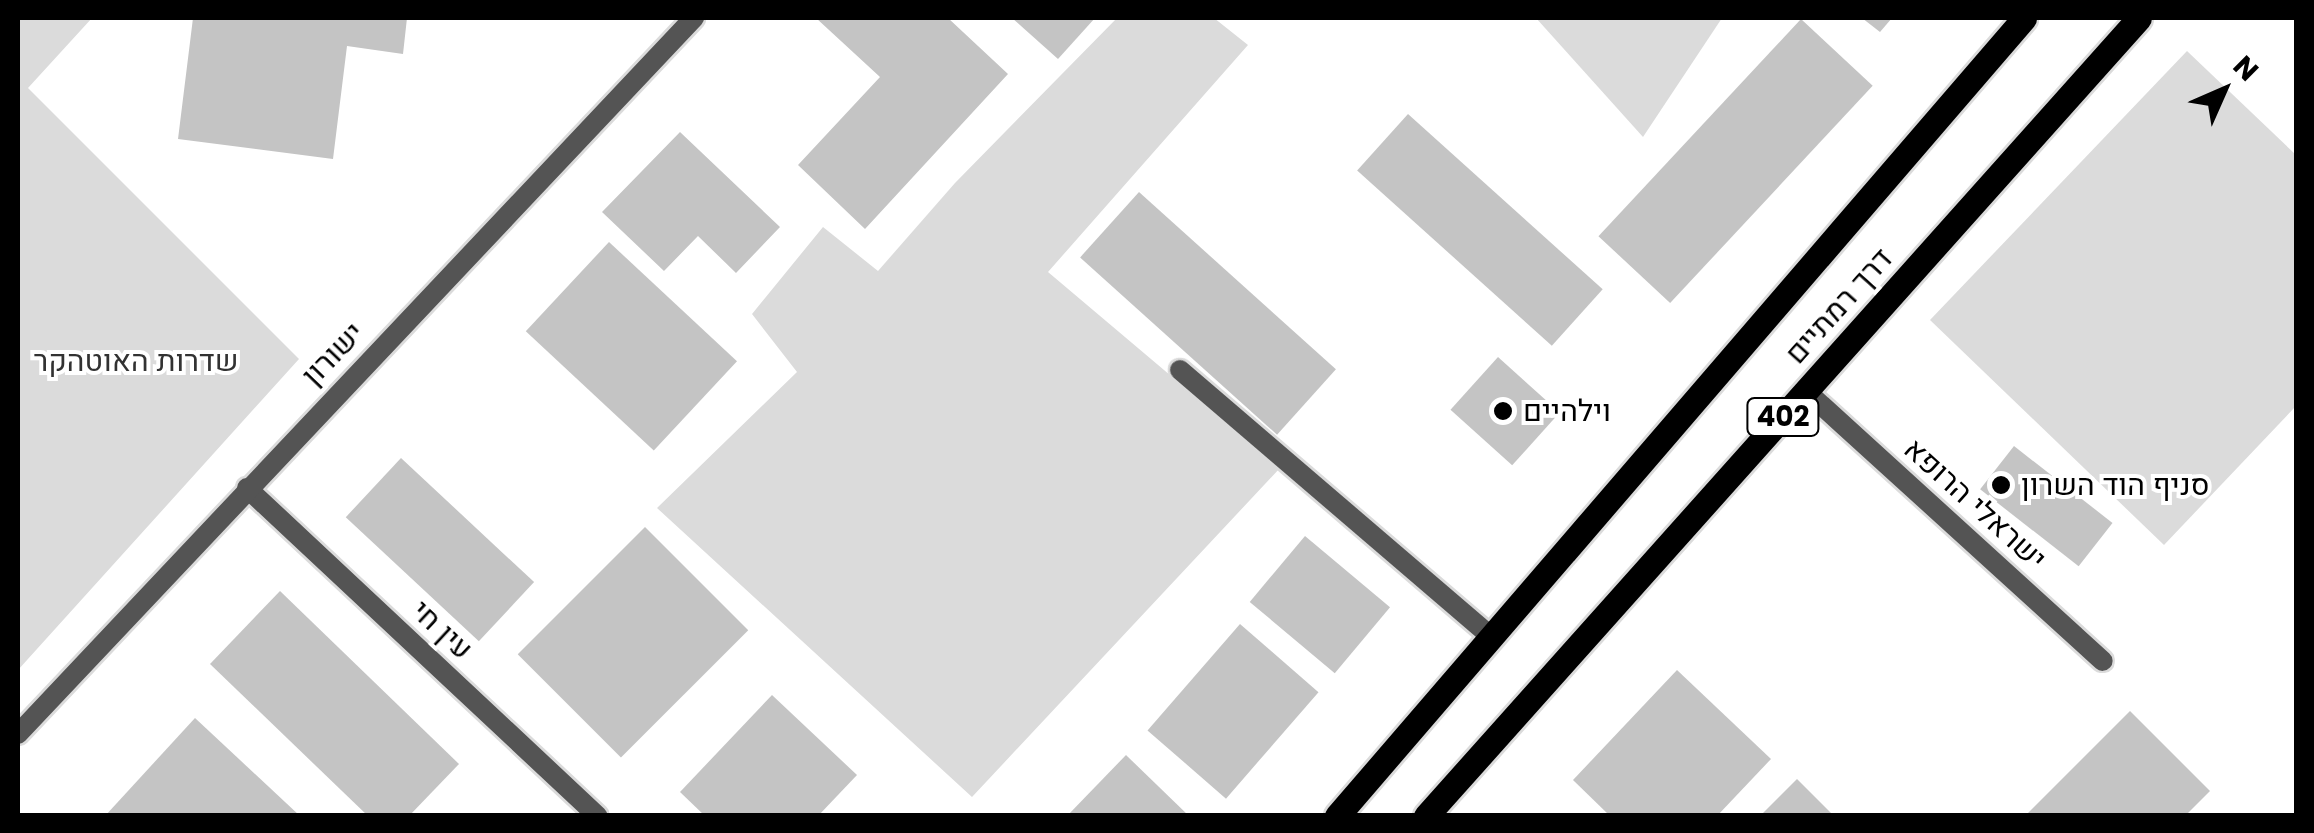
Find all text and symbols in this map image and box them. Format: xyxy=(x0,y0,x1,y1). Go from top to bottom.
north arrow xyxy=(2174,40,2274,140)
text: N xyxy=(2224,47,2267,90)
street label: דרך רמתיים xyxy=(1778,241,1900,371)
street label: ישורון xyxy=(294,315,372,393)
park label: שדרות האוטהקר xyxy=(33,343,239,379)
place label: וילהיים xyxy=(1523,393,1611,429)
road number: 402 xyxy=(1746,394,1820,440)
marker: וילהיים xyxy=(1492,400,1514,422)
street label: ישראלי הרופא xyxy=(1897,431,2053,577)
place label: סניף הוד השרון xyxy=(2021,467,2210,503)
marker: סניף הוד השרון xyxy=(1990,474,2012,496)
street label: עין חי xyxy=(404,593,480,667)

